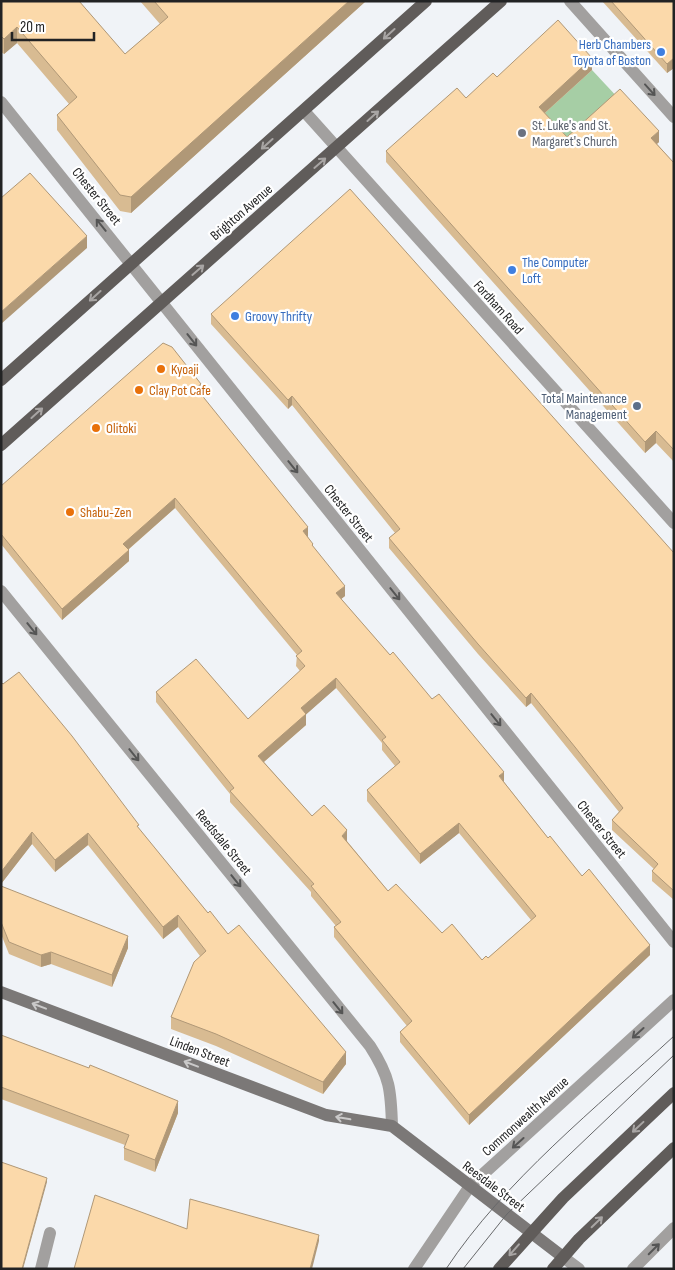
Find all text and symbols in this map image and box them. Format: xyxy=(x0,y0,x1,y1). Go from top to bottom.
scale bar xyxy=(12,10,95,42)
text: 20 m xyxy=(20,18,45,37)
one-way arrow xyxy=(383,28,396,40)
place label: Herb Chambers Toyota of Boston xyxy=(573,36,651,69)
marker: Herb Chambers Toyota of Boston xyxy=(655,46,667,58)
one-way arrow xyxy=(644,83,655,96)
one-way arrow xyxy=(366,110,379,121)
place label: St. Luke's and St. Margaret's Church xyxy=(532,117,617,150)
marker: St. Luke's and St. Margaret's Church xyxy=(516,127,528,139)
one-way arrow xyxy=(261,138,274,149)
one-way arrow xyxy=(313,158,326,169)
street label: Chester Street xyxy=(68,164,125,228)
street label: Brighton Avenue xyxy=(207,181,276,244)
one-way arrow xyxy=(95,219,106,232)
place label: The Computer Loft xyxy=(522,254,588,287)
marker: The Computer Loft xyxy=(506,264,518,276)
one-way arrow xyxy=(191,265,204,276)
street label: Fordham Road xyxy=(470,277,527,338)
one-way arrow xyxy=(89,290,102,302)
place label: Groovy Thrifty xyxy=(245,308,313,325)
marker: Groovy Thrifty xyxy=(229,310,241,322)
one-way arrow xyxy=(186,333,197,346)
place label: Kyoaji xyxy=(171,361,199,378)
marker: Kyoaji xyxy=(155,363,167,375)
place label: Clay Pot Cafe xyxy=(149,382,211,399)
marker: Clay Pot Cafe xyxy=(133,384,145,396)
place label: Total Maintenance Management xyxy=(541,390,627,423)
marker: Total Maintenance Management xyxy=(631,400,643,412)
one-way arrow xyxy=(31,407,44,419)
place label: Olitoki xyxy=(106,420,136,437)
marker: Olitoki xyxy=(90,422,102,434)
one-way arrow xyxy=(288,460,299,473)
street label: Chester Street xyxy=(320,481,377,545)
place label: Shabu-Zen xyxy=(80,504,131,521)
marker: Shabu-Zen xyxy=(64,506,76,518)
one-way arrow xyxy=(389,587,400,600)
one-way arrow xyxy=(26,622,37,635)
one-way arrow xyxy=(491,714,502,727)
one-way arrow xyxy=(129,748,140,761)
street label: Chester Street xyxy=(573,797,630,861)
street label: Reedsdale Street xyxy=(192,806,255,879)
one-way arrow xyxy=(231,875,242,888)
one-way arrow xyxy=(32,1001,47,1010)
one-way arrow xyxy=(333,1001,344,1014)
one-way arrow xyxy=(631,1027,644,1039)
street label: Linden Street xyxy=(167,1032,232,1071)
one-way arrow xyxy=(183,1059,199,1068)
street label: Commonwealth Avenue xyxy=(479,1073,572,1160)
one-way arrow xyxy=(336,1113,352,1123)
one-way arrow xyxy=(632,1121,645,1133)
one-way arrow xyxy=(511,1137,524,1148)
street label: Reesdale Street xyxy=(459,1157,528,1215)
one-way arrow xyxy=(591,1216,603,1228)
one-way arrow xyxy=(508,1243,520,1256)
one-way arrow xyxy=(647,1243,659,1255)

